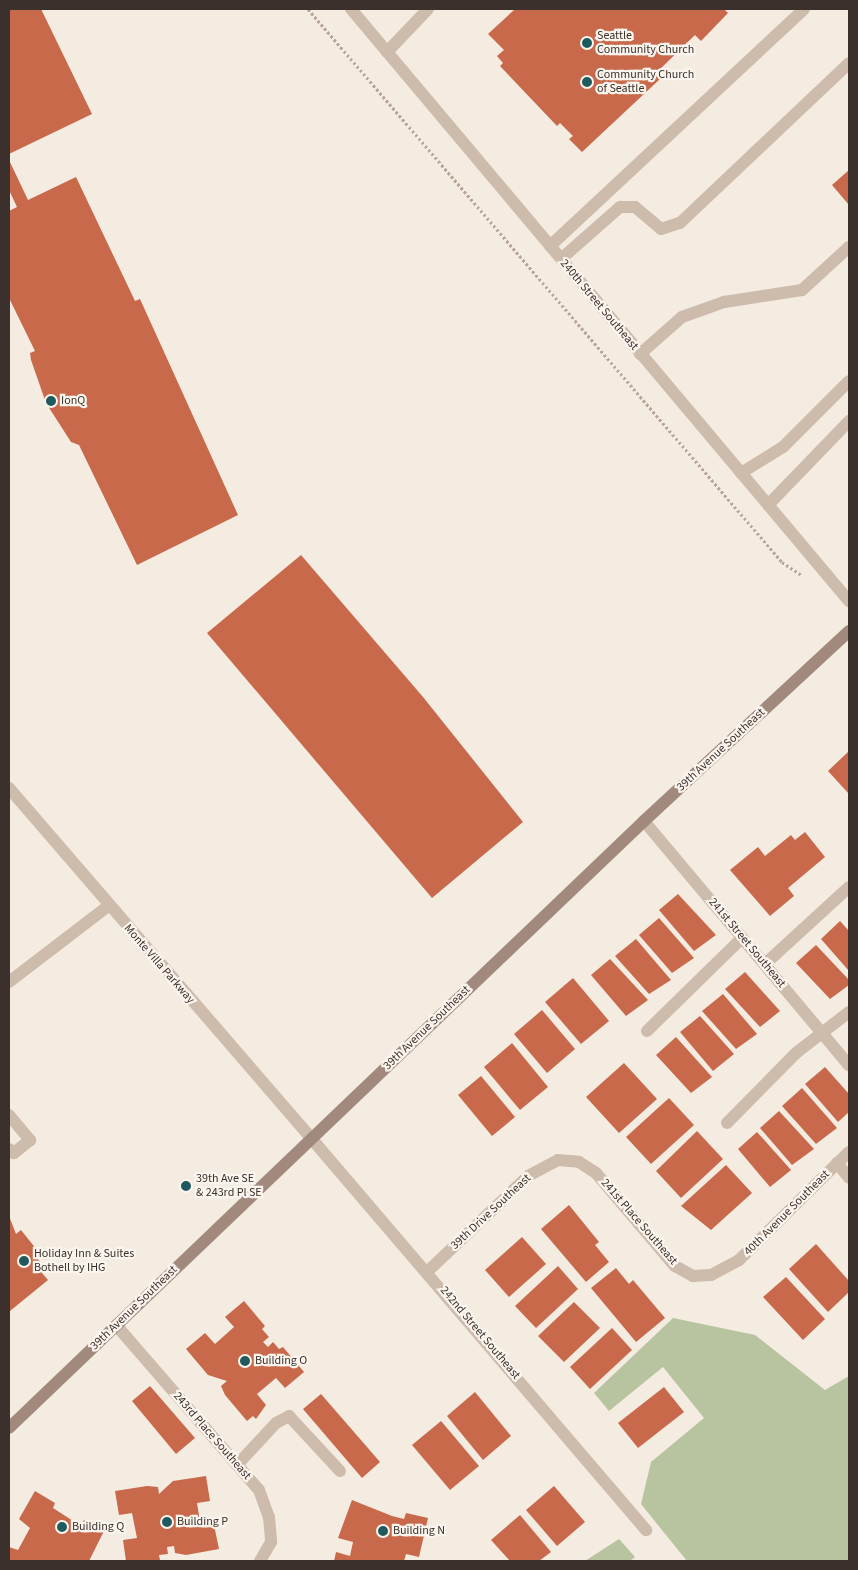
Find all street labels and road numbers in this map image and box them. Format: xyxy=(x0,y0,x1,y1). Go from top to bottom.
street label: 240th Street Southeast xyxy=(557,257,641,353)
street label: 39th Avenue Southeast xyxy=(674,706,768,794)
street label: 241st Street Southeast xyxy=(705,895,789,991)
street label: Monte Villa Parkway xyxy=(121,921,197,1007)
street label: 39th Avenue Southeast xyxy=(381,983,473,1073)
street label: 40th Avenue Southeast xyxy=(741,1167,833,1259)
street label: 39th Drive Southeast xyxy=(448,1171,534,1253)
street label: 241st Place Southeast xyxy=(598,1176,680,1268)
street label: 39th Avenue Southeast xyxy=(88,1263,180,1353)
street label: 242nd Street Southeast xyxy=(437,1284,523,1382)
street label: 243rd Place Southeast xyxy=(170,1389,254,1483)

